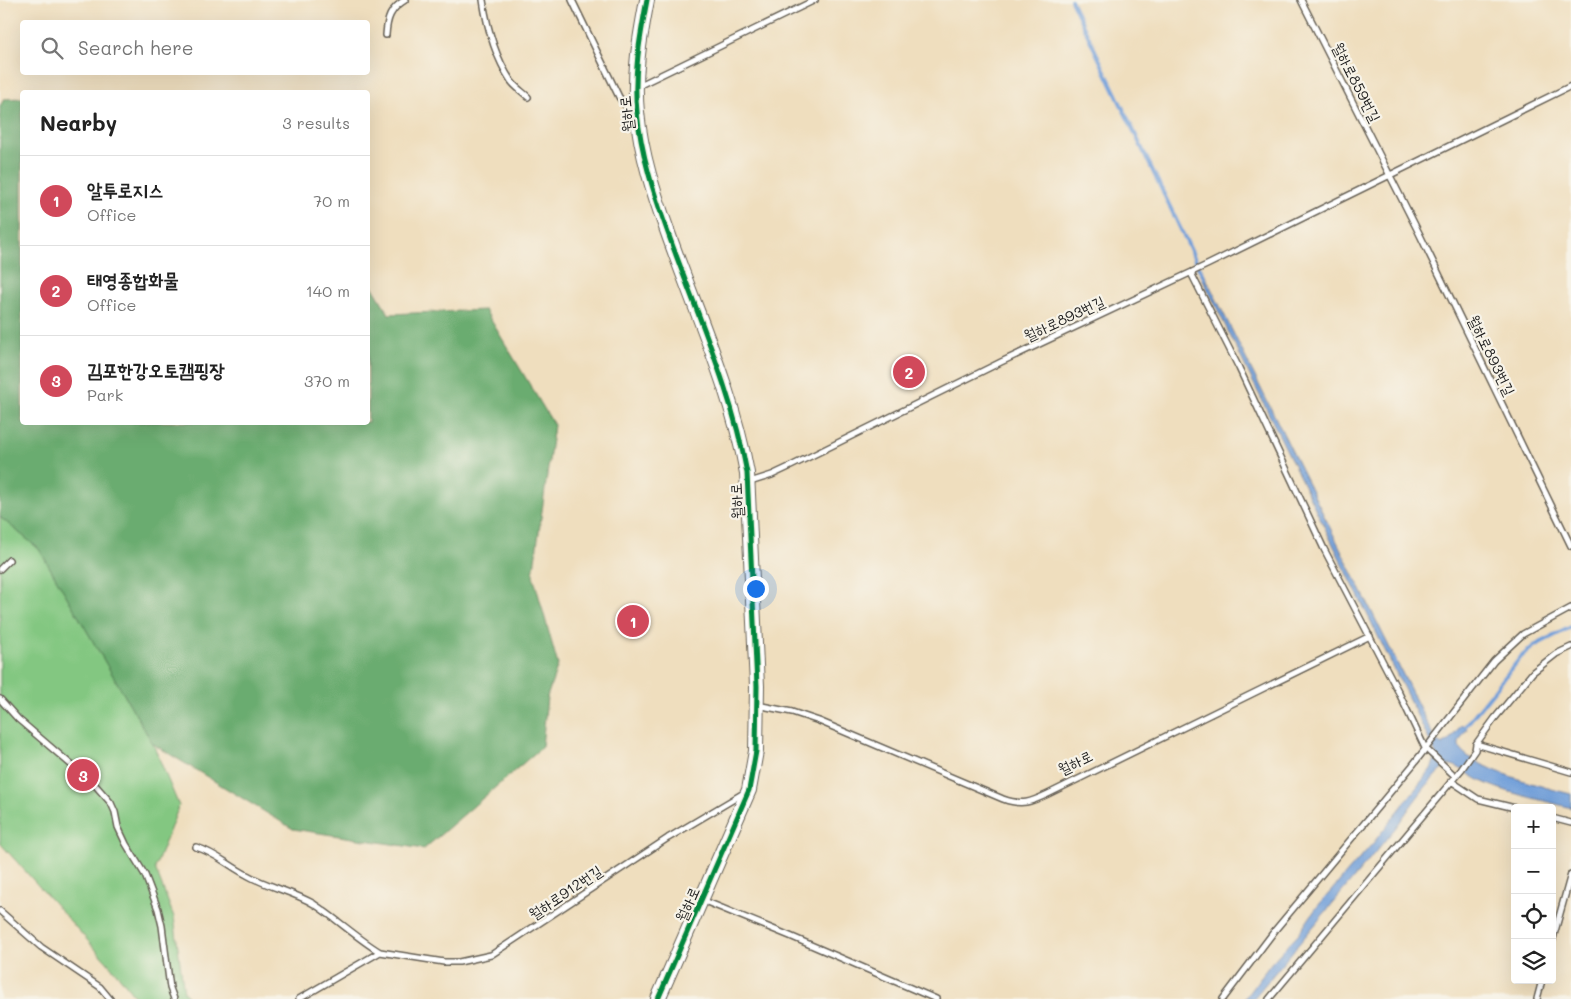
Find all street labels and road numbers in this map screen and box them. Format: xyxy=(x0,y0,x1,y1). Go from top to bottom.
street label: 월하로859번길 xyxy=(1328,39,1386,125)
street label: 월하로 xyxy=(614,95,638,133)
street label: 월하로893번길 xyxy=(1020,291,1108,345)
street label: 월하로893번길 xyxy=(1464,311,1520,399)
street label: 월하로 xyxy=(725,482,747,520)
street label: 월하로 xyxy=(1054,745,1096,779)
street label: 월하로912번길 xyxy=(524,860,606,924)
street label: 월하로 xyxy=(670,883,704,925)

